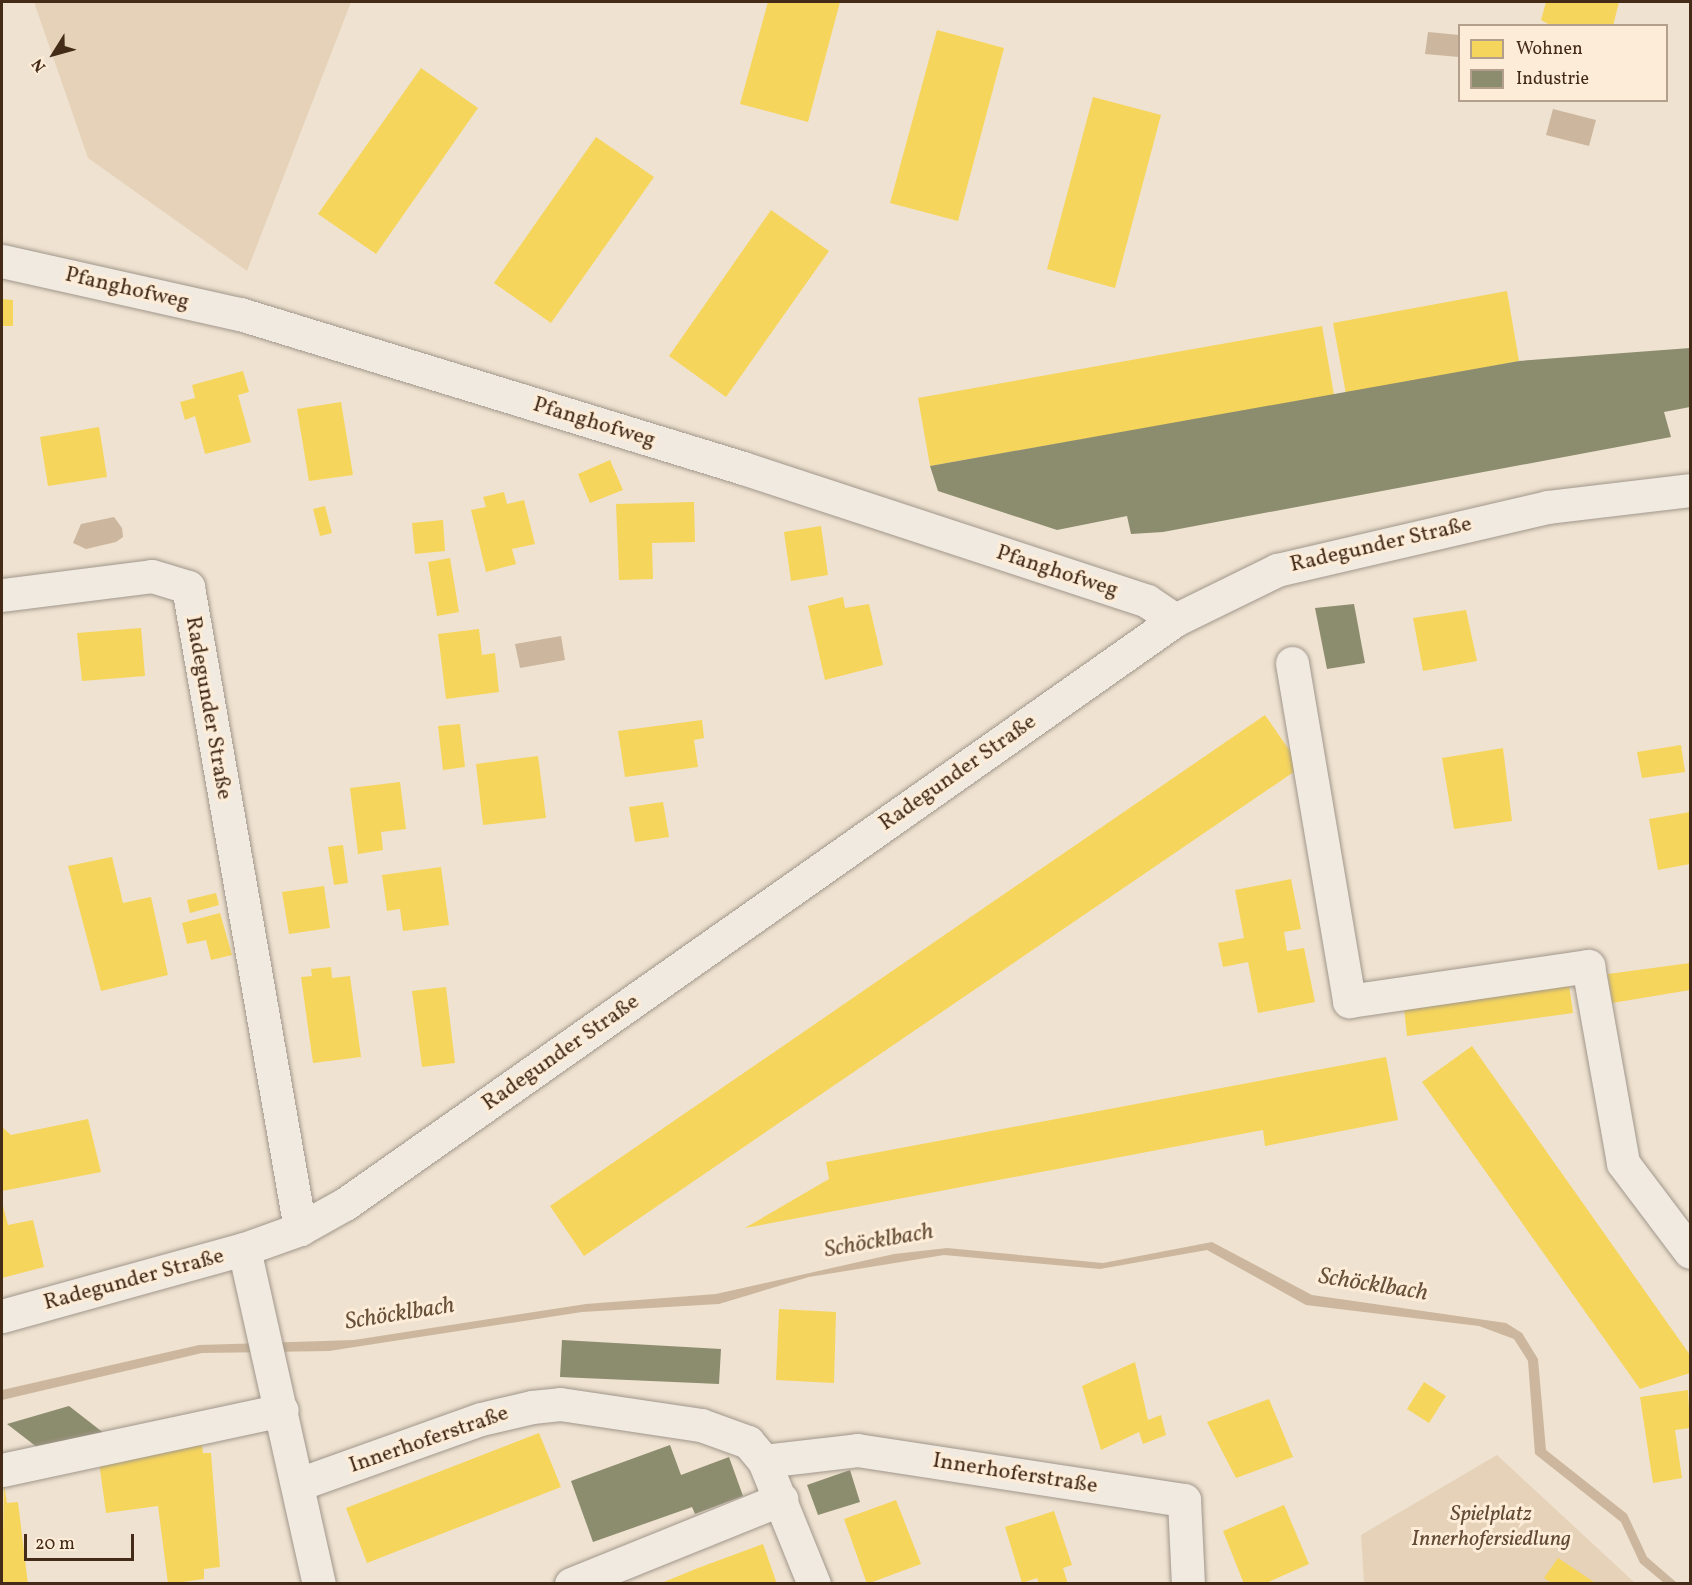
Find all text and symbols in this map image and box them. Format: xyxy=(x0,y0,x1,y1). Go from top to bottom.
north arrow xyxy=(24,24,84,84)
legend xyxy=(1458,24,1668,102)
text: Wohnen xyxy=(1516,37,1583,62)
text: N xyxy=(27,54,52,76)
text: Industrie xyxy=(1516,67,1589,92)
street label: Pfanghofweg xyxy=(62,262,192,316)
street label: Pfanghofweg xyxy=(530,392,658,454)
street label: Radegunder Straße xyxy=(1288,511,1474,579)
street label: Pfanghofweg xyxy=(993,540,1121,604)
street label: Radegunder Straße xyxy=(179,614,237,802)
street label: Radegunder Straße xyxy=(874,709,1042,837)
street label: Radegunder Straße xyxy=(477,989,645,1117)
water label: Schöcklbach xyxy=(822,1218,936,1266)
street label: Radegunder Straße xyxy=(41,1243,227,1317)
water label: Schöcklbach xyxy=(1316,1263,1430,1309)
water label: Schöcklbach xyxy=(343,1292,457,1338)
street label: Innerhoferstraße xyxy=(346,1400,512,1480)
street label: Innerhoferstraße xyxy=(931,1448,1099,1500)
park label: Spielplatz Innerhofersiedlung xyxy=(1411,1501,1571,1552)
scale bar xyxy=(27,1522,136,1560)
text: 20 m xyxy=(35,1532,75,1557)

